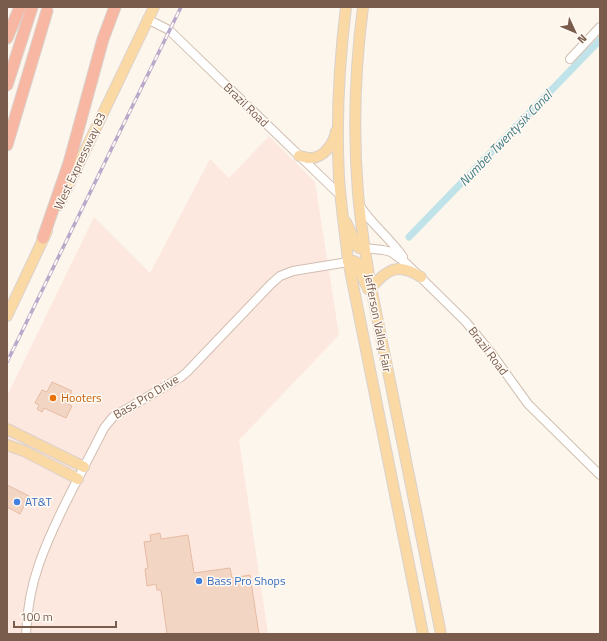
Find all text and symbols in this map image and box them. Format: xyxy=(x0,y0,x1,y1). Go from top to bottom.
north arrow xyxy=(555,12,595,52)
text: N xyxy=(574,31,591,47)
street label: Brazil Road xyxy=(219,78,273,131)
water label: Number Twentysix Canal xyxy=(454,84,558,190)
street label: West Expressway 83 xyxy=(49,109,110,213)
street label: Jefferson Valley Fair xyxy=(360,272,397,374)
street label: Brazil Road xyxy=(464,322,513,379)
street label: Bass Pro Drive xyxy=(109,369,182,424)
place label: Hooters xyxy=(61,388,102,407)
marker: Hooters xyxy=(48,393,58,403)
place label: AT&T xyxy=(25,492,52,511)
marker: AT&T xyxy=(12,497,22,507)
place label: Bass Pro Shops xyxy=(207,571,286,590)
marker: Bass Pro Shops xyxy=(194,576,204,586)
scale bar xyxy=(14,603,116,629)
text: 100 m xyxy=(20,607,53,626)

